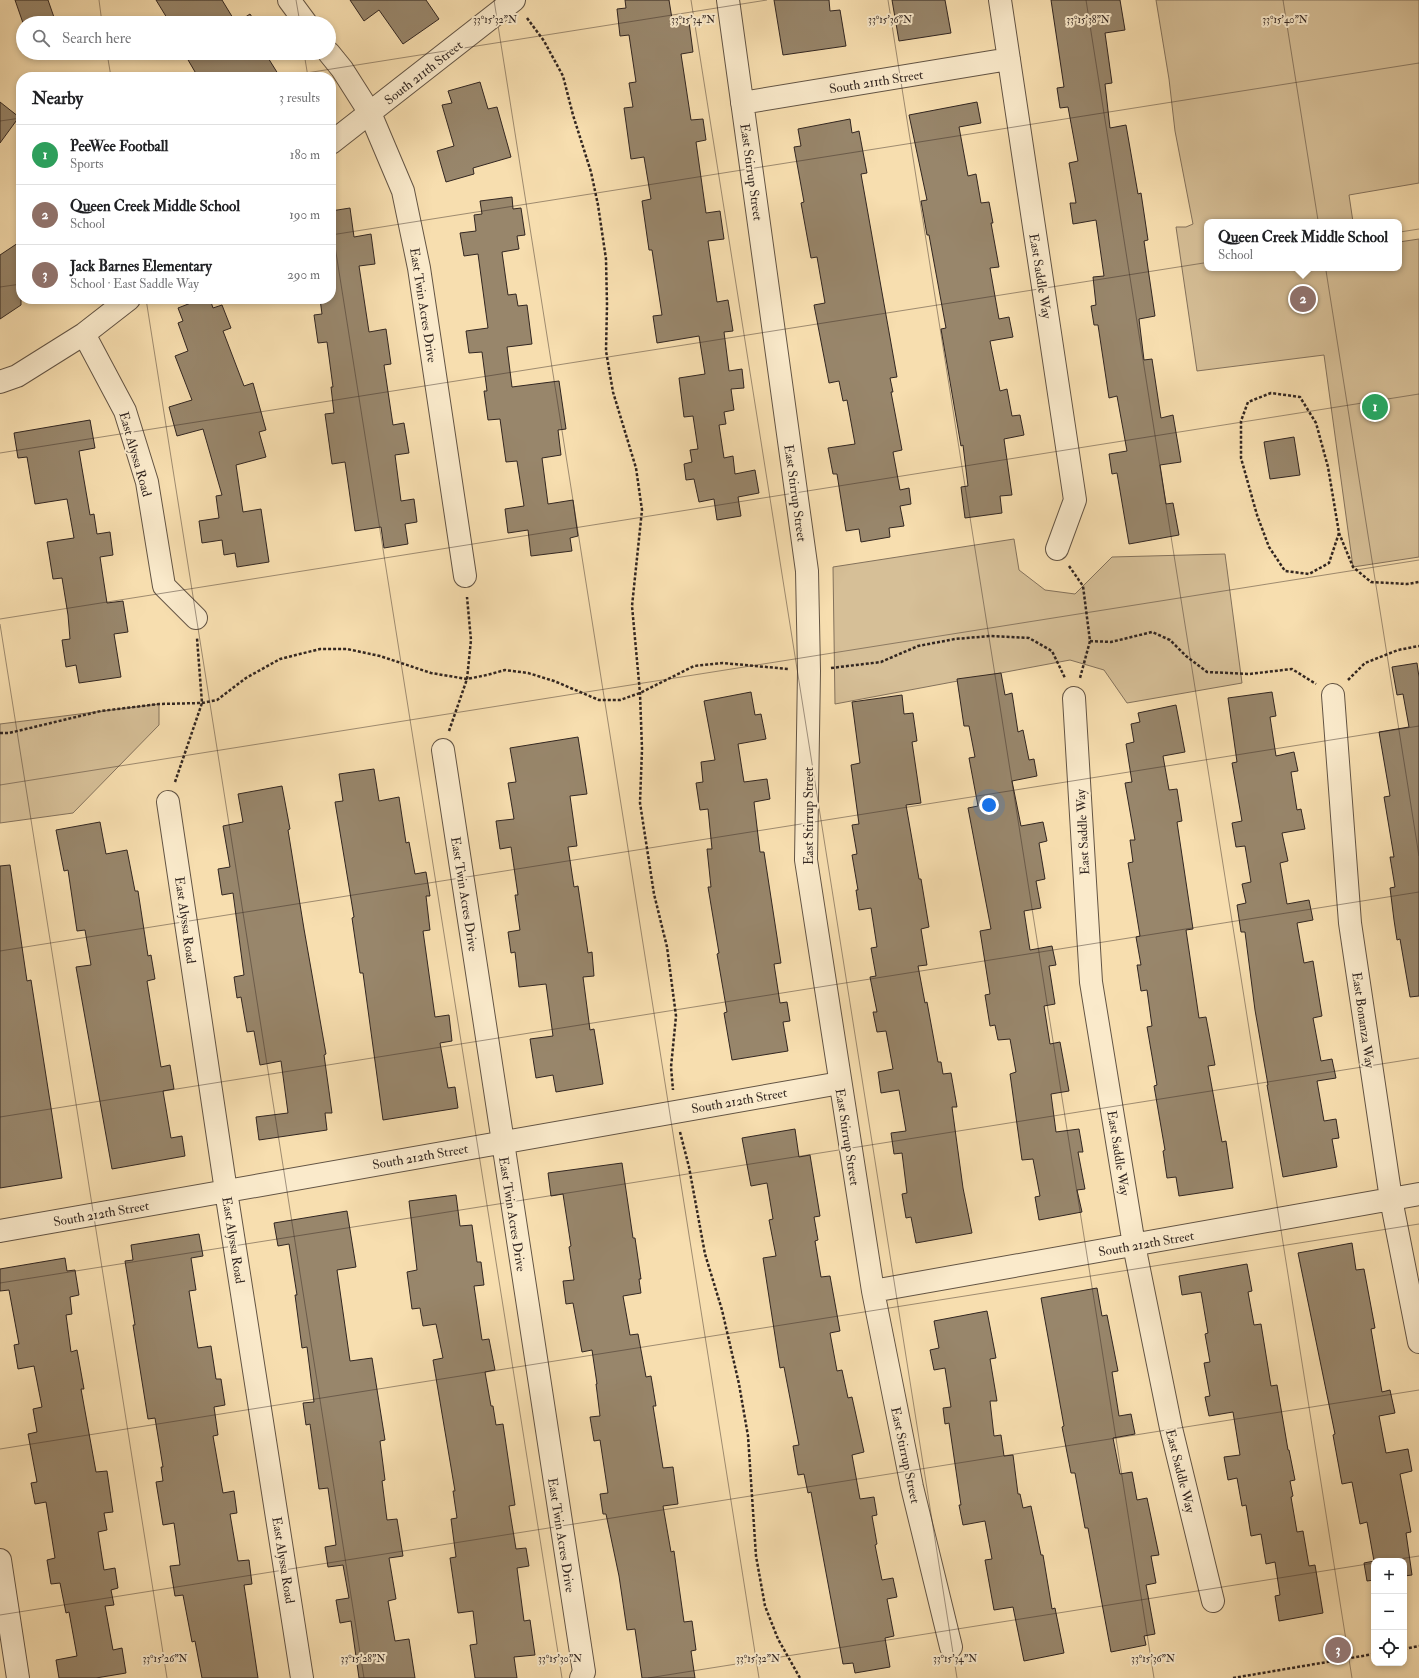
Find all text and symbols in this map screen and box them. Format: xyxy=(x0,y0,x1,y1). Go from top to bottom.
text: 33°15'32"N xyxy=(473,14,517,26)
text: 33°15'34"N xyxy=(671,14,715,26)
text: 33°15'36"N xyxy=(868,14,912,26)
text: 33°15'38"N xyxy=(1066,14,1110,26)
text: 33°15'40"N xyxy=(1262,14,1308,26)
search box xyxy=(16,16,336,60)
icon: search xyxy=(30,27,52,49)
text: Search here xyxy=(62,29,131,48)
street label: South 211th Street xyxy=(381,37,466,108)
street label: South 211th Street xyxy=(828,67,924,97)
text: Nearby xyxy=(32,88,83,109)
text: 3 results xyxy=(279,90,320,106)
street label: East Stirrup Street xyxy=(735,122,766,222)
text: PeeWee Football xyxy=(70,137,168,156)
text: 1 xyxy=(43,147,47,163)
text: 180 m xyxy=(290,147,320,163)
text: Sports xyxy=(70,156,104,172)
text: Queen Creek Middle School xyxy=(70,197,240,216)
text: 2 xyxy=(42,207,48,223)
text: 190 m xyxy=(289,207,320,223)
text: School xyxy=(70,216,105,232)
popup xyxy=(1204,219,1402,271)
text: Queen Creek Middle School xyxy=(1218,228,1388,247)
street label: East Saddle Way xyxy=(1024,232,1055,320)
street label: East Twin Acres Drive xyxy=(406,247,440,364)
text: School xyxy=(1218,247,1253,263)
text: Jack Barnes Elementary xyxy=(70,257,212,276)
text: 3 xyxy=(43,267,48,283)
text: 290 m xyxy=(287,267,320,283)
text: School · East Saddle Way xyxy=(70,276,199,292)
pin: 2 xyxy=(1290,284,1316,314)
pin: 1 xyxy=(1362,392,1388,422)
street label: East Alyssa Road xyxy=(114,410,155,499)
street label: East Stirrup Street xyxy=(779,443,810,543)
street label: East Stirrup Street xyxy=(801,767,818,865)
street label: East Saddle Way xyxy=(1073,788,1094,875)
your location xyxy=(979,795,999,815)
street label: East Twin Acres Drive xyxy=(447,836,481,953)
street label: East Alyssa Road xyxy=(170,876,199,965)
street label: East Bonanza Way xyxy=(1347,971,1378,1070)
street label: South 212th Street xyxy=(690,1085,788,1117)
street label: East Stirrup Street xyxy=(830,1087,863,1187)
street label: East Saddle Way xyxy=(1102,1109,1133,1197)
street label: South 212th Street xyxy=(371,1141,469,1173)
street label: East Twin Acres Drive xyxy=(495,1156,529,1273)
street label: East Alyssa Road xyxy=(217,1196,248,1285)
street label: South 212th Street xyxy=(52,1198,150,1230)
street label: South 212th Street xyxy=(1097,1228,1195,1260)
street label: East Stirrup Street xyxy=(886,1406,923,1505)
street label: East Saddle Way xyxy=(1161,1428,1198,1515)
street label: East Twin Acres Drive xyxy=(544,1477,578,1594)
street label: East Alyssa Road xyxy=(267,1516,298,1605)
map controls xyxy=(1371,1558,1407,1666)
button: + xyxy=(1371,1558,1407,1594)
button: − xyxy=(1371,1594,1407,1630)
button: locate xyxy=(1371,1630,1407,1666)
pin: 3 xyxy=(1325,1635,1351,1665)
text: 33°15'26"N xyxy=(142,1653,188,1665)
text: 33°15'28"N xyxy=(341,1653,385,1665)
text: 33°15'30"N xyxy=(538,1653,582,1665)
text: 33°15'32"N xyxy=(736,1653,780,1665)
text: 33°15'34"N xyxy=(933,1653,977,1665)
text: 33°15'36"N xyxy=(1131,1653,1175,1665)

